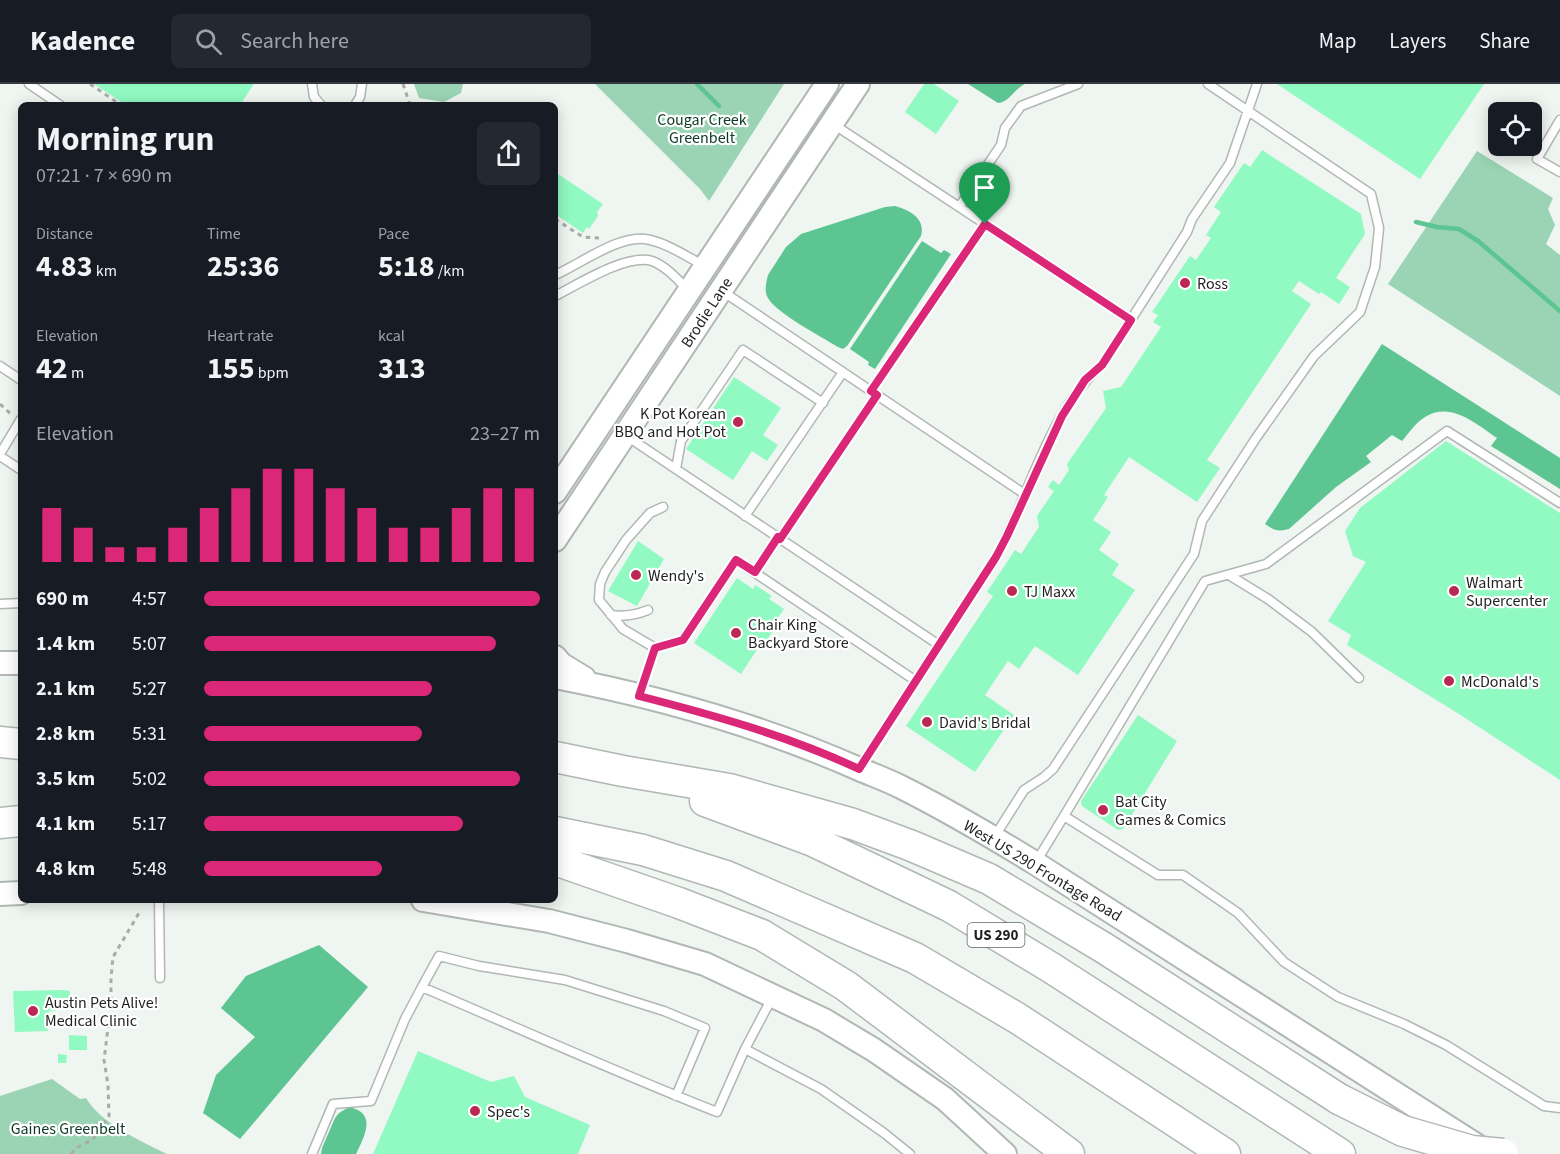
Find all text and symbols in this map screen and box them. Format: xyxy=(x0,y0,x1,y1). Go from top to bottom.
search box xyxy=(171,14,591,68)
text: Kadence xyxy=(30,21,135,61)
icon: search xyxy=(192,25,225,58)
text: Search here xyxy=(240,25,349,57)
text: Map xyxy=(1319,26,1356,56)
text: Layers xyxy=(1389,26,1446,56)
text: Share xyxy=(1479,26,1530,56)
map controls xyxy=(1488,102,1542,156)
button: locate xyxy=(1488,102,1542,156)
park label: Cougar Creek Greenbelt xyxy=(657,109,747,149)
text: Morning run xyxy=(36,116,214,163)
button: share xyxy=(477,122,540,185)
text: 07:21 · 7 × 690 m xyxy=(36,162,172,190)
pin xyxy=(959,162,1010,224)
icon: arrive xyxy=(968,171,1001,204)
text: Distance xyxy=(36,223,93,245)
text: Time xyxy=(207,223,241,245)
text: Pace xyxy=(378,223,409,245)
text: 4.83 xyxy=(36,245,93,288)
text: 25:36 xyxy=(207,245,279,288)
text: 5:18 xyxy=(378,245,435,288)
text: km xyxy=(93,260,117,282)
text: /km xyxy=(435,260,465,282)
street label: Brodie Lane xyxy=(676,273,738,352)
place label: Ross xyxy=(1197,273,1228,295)
marker: Ross xyxy=(1178,276,1192,290)
text: Elevation xyxy=(36,325,98,347)
text: Heart rate xyxy=(207,325,274,347)
text: kcal xyxy=(378,325,405,347)
text: 42 xyxy=(36,347,68,390)
text: 155 xyxy=(207,347,255,390)
text: 313 xyxy=(378,347,426,390)
text: m xyxy=(68,362,84,384)
text: bpm xyxy=(255,362,289,384)
place label: K Pot Korean BBQ and Hot Pot xyxy=(615,403,727,443)
marker: K Pot Korean BBQ and Hot Pot xyxy=(731,415,745,429)
text: Elevation xyxy=(36,420,114,448)
text: 23–27 m xyxy=(470,420,540,448)
place label: Wendy's xyxy=(648,565,704,587)
marker: Wendy's xyxy=(629,568,643,582)
place label: Walmart Supercenter xyxy=(1466,572,1548,612)
place label: TJ Maxx xyxy=(1024,581,1075,603)
marker: TJ Maxx xyxy=(1005,584,1019,598)
marker: Walmart Supercenter xyxy=(1447,584,1461,598)
text: 690 m xyxy=(36,585,89,613)
text: 4:57 xyxy=(132,585,167,613)
place label: Chair King Backyard Store xyxy=(748,614,849,654)
marker: Chair King Backyard Store xyxy=(729,626,743,640)
text: 1.4 km xyxy=(36,630,95,658)
text: 5:07 xyxy=(132,630,167,658)
place label: McDonald's xyxy=(1461,671,1539,693)
marker: McDonald's xyxy=(1442,674,1456,688)
text: 2.1 km xyxy=(36,675,95,703)
text: 5:27 xyxy=(132,675,167,703)
place label: David's Bridal xyxy=(939,712,1031,734)
marker: David's Bridal xyxy=(920,715,934,729)
text: 2.8 km xyxy=(36,720,95,748)
text: 5:31 xyxy=(132,720,167,748)
text: 3.5 km xyxy=(36,765,95,793)
text: 5:02 xyxy=(132,765,167,793)
place label: Bat City Games & Comics xyxy=(1115,791,1226,831)
marker: Bat City Games & Comics xyxy=(1096,803,1110,817)
text: 4.1 km xyxy=(36,810,95,838)
text: 5:17 xyxy=(132,810,167,838)
street label: West US 290 Frontage Road xyxy=(959,815,1126,927)
text: 4.8 km xyxy=(36,855,95,883)
text: 5:48 xyxy=(132,855,167,883)
road number: US 290 xyxy=(968,923,1024,947)
place label: Austin Pets Alive! Medical Clinic xyxy=(45,992,158,1032)
marker: Austin Pets Alive! Medical Clinic xyxy=(26,1004,40,1018)
place label: Spec's xyxy=(487,1101,530,1123)
marker: Spec's xyxy=(468,1104,482,1118)
park label: Gaines Greenbelt xyxy=(11,1118,126,1140)

